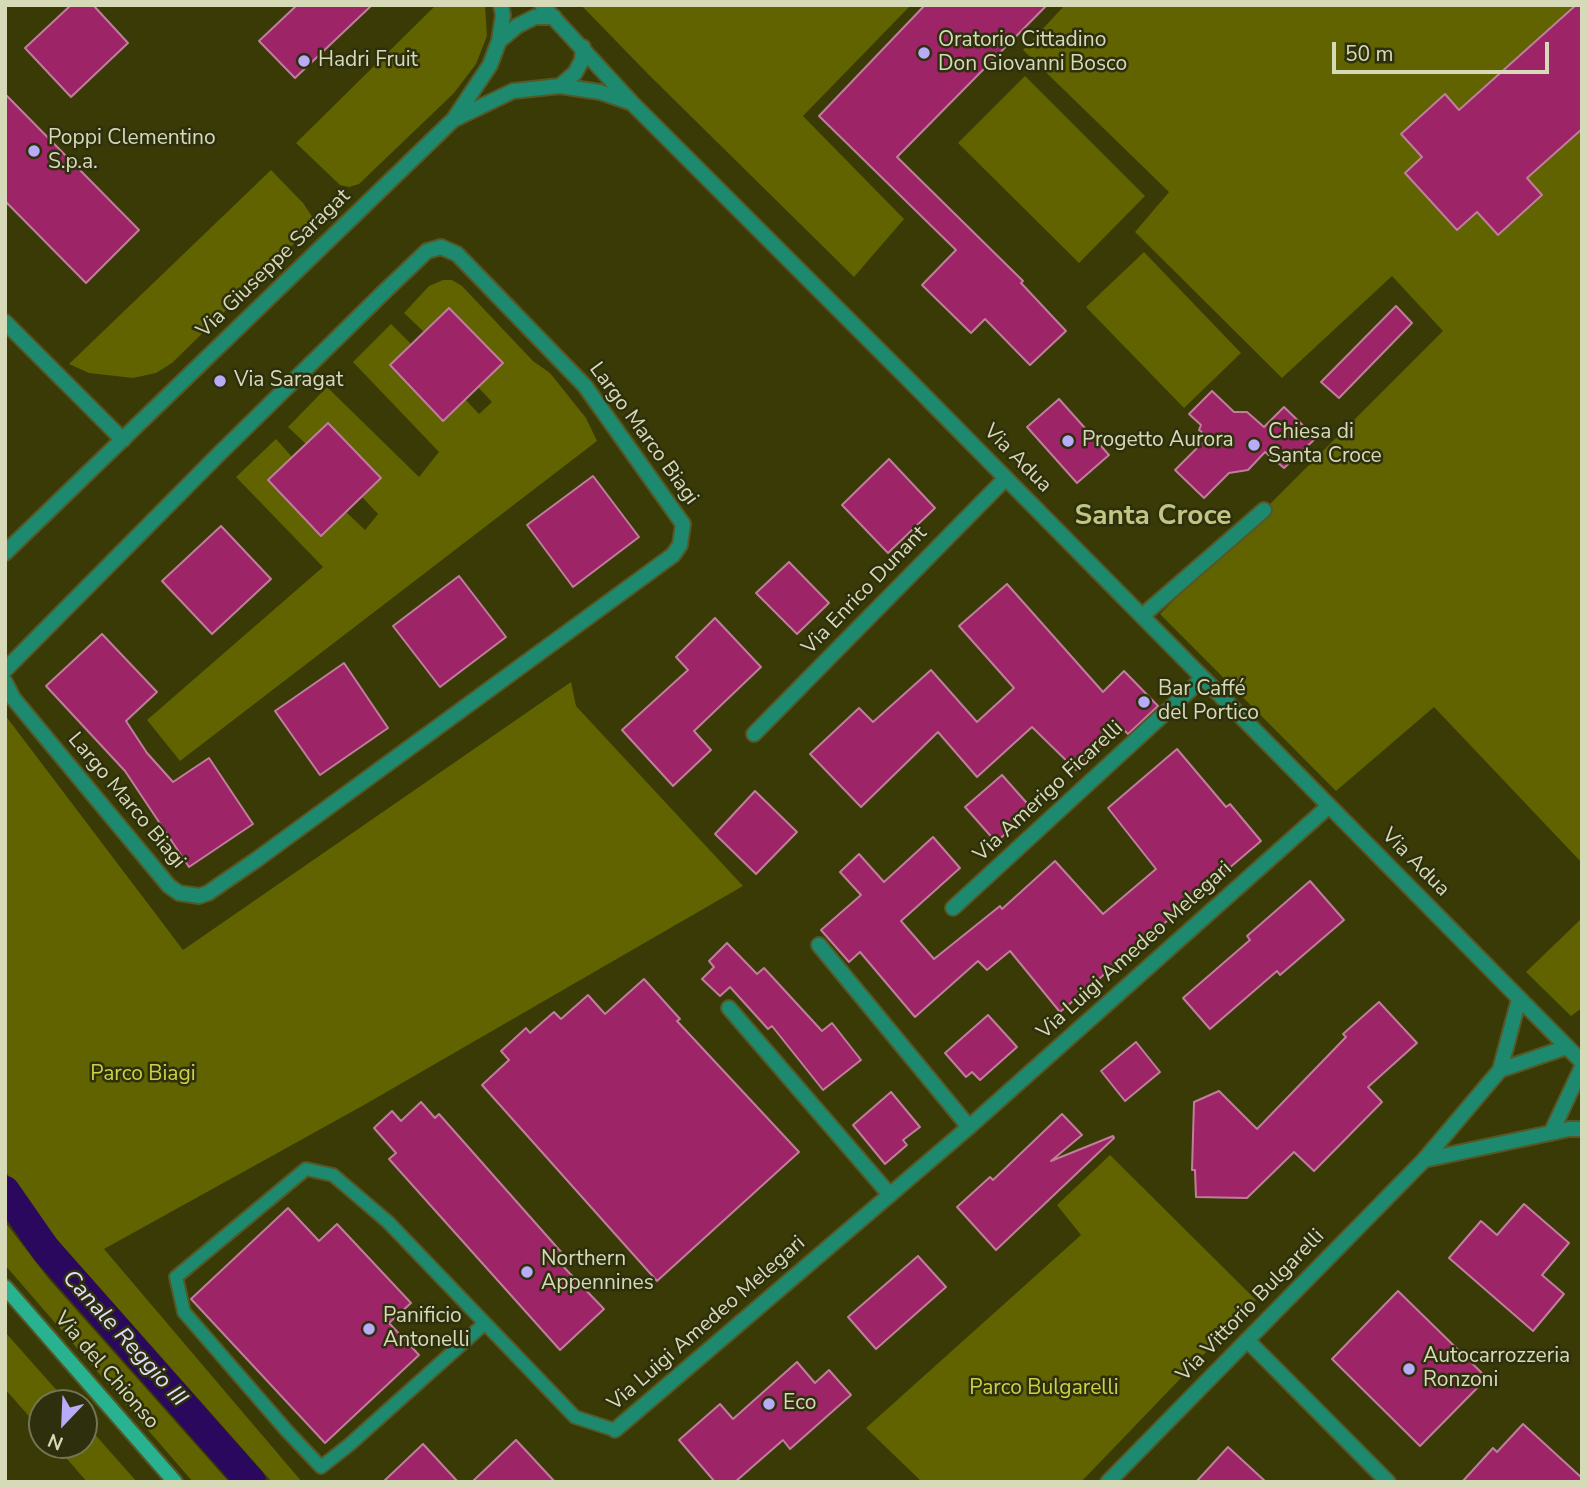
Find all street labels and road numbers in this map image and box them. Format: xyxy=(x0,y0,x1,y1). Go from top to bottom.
street label: Via Giuseppe Saragat xyxy=(192,184,356,344)
street label: Largo Marco Biagi xyxy=(583,358,703,510)
street label: Via Adua xyxy=(978,420,1056,498)
street label: Via Enrico Dunant xyxy=(797,522,933,660)
street label: Via Amerigo Ficarelli xyxy=(969,716,1129,868)
street label: Largo Marco Biagi xyxy=(62,728,190,874)
street label: Via Adua xyxy=(1376,824,1454,902)
street label: Via Luigi Amedeo Melegari xyxy=(1032,857,1238,1045)
street label: Via Vittorio Bulgarelli xyxy=(1172,1225,1330,1387)
street label: Via Luigi Amedeo Melegari xyxy=(603,1231,811,1417)
street label: Via del Chionso xyxy=(48,1307,164,1435)

